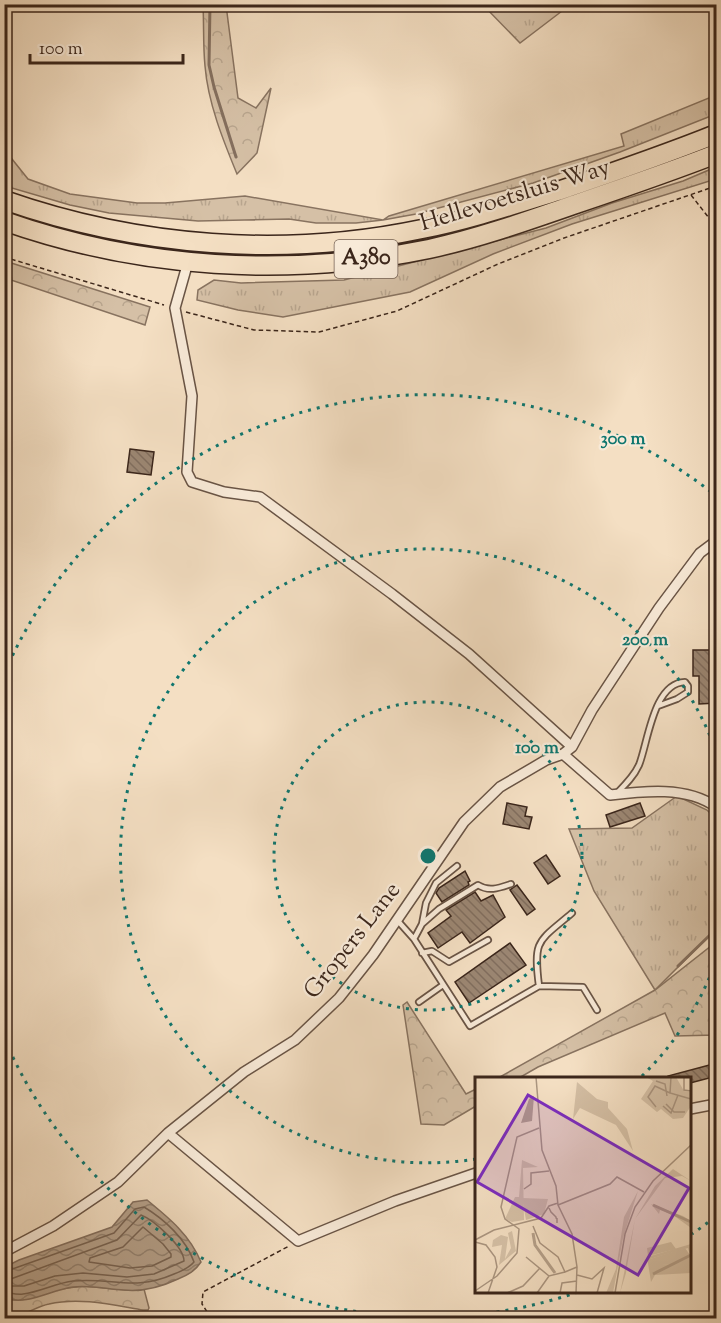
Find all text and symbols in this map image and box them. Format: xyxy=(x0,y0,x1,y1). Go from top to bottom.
scale bar xyxy=(30,27,183,65)
text: 100 m xyxy=(39,37,83,63)
street label: Hellevoetsluis Way xyxy=(416,151,614,241)
road number: A380 xyxy=(334,240,398,278)
text: 300 m xyxy=(601,427,646,453)
text: 200 m xyxy=(622,628,668,654)
text: 100 m xyxy=(515,736,559,762)
centre of rings xyxy=(418,846,438,866)
street label: Gropers Lane xyxy=(296,875,410,1007)
inset map xyxy=(475,1077,691,1293)

